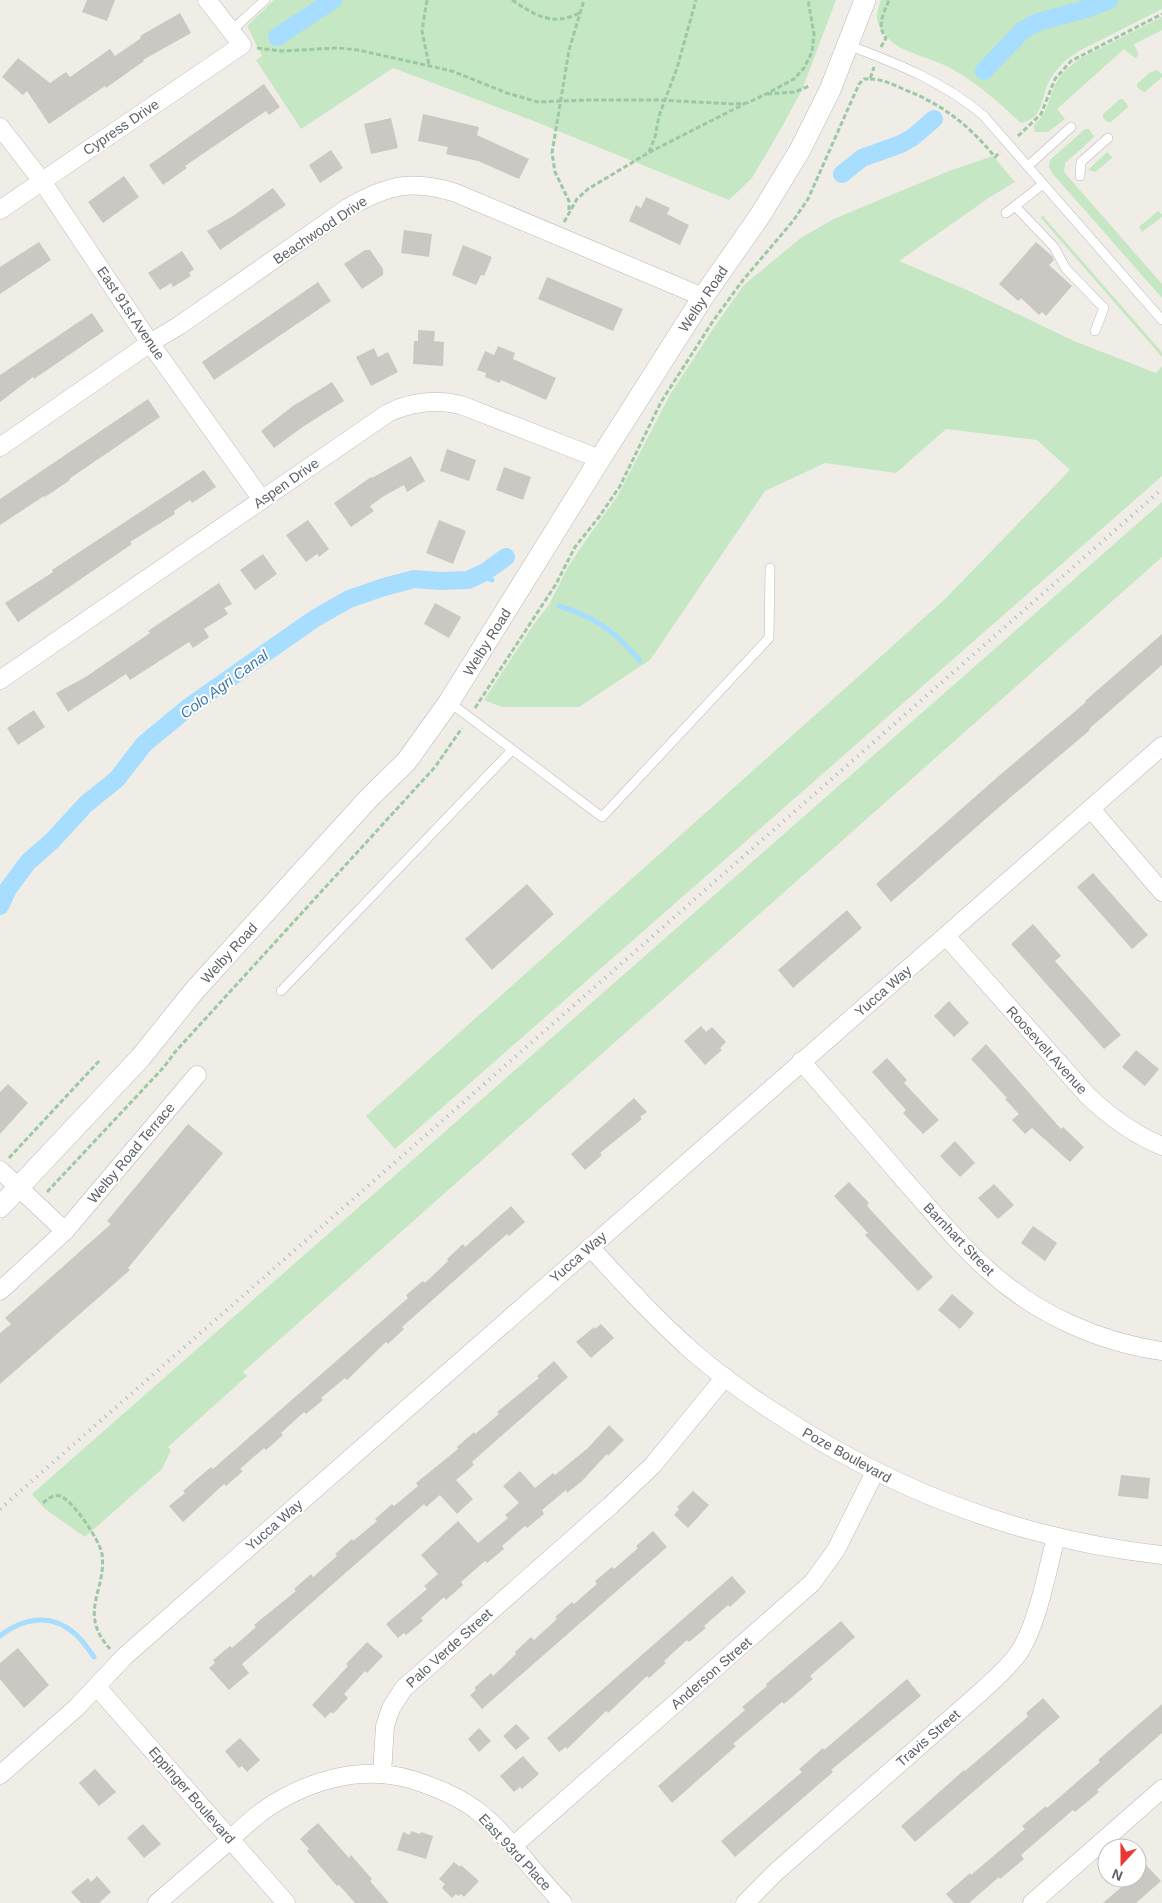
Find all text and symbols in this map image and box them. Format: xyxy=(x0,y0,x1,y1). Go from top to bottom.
street label: Cypress Drive xyxy=(80,96,162,158)
street label: Beachwood Drive xyxy=(270,193,370,267)
street label: East 91st Avenue xyxy=(94,263,168,363)
street label: Welby Road xyxy=(675,263,731,335)
street label: Aspen Drive xyxy=(250,454,322,511)
street label: Welby Road xyxy=(460,606,514,678)
water label: Colo Agri Canal xyxy=(177,646,272,722)
street label: Welby Road xyxy=(198,919,260,987)
street label: Yucca Way xyxy=(852,962,914,1020)
street label: Roosevelt Avenue xyxy=(1003,1003,1091,1097)
street label: Welby Road Terrace xyxy=(84,1099,178,1207)
street label: Barnhart Street xyxy=(920,1199,998,1279)
street label: Yucca Way xyxy=(547,1228,609,1286)
street label: Poze Boulevard xyxy=(800,1424,894,1486)
street label: Yucca Way xyxy=(243,1496,305,1554)
street label: Palo Verde Street xyxy=(403,1605,495,1691)
street label: Anderson Street xyxy=(668,1634,755,1712)
street label: Travis Street xyxy=(893,1706,963,1770)
street label: Eppinger Boulevard xyxy=(146,1743,238,1847)
street label: East 93rd Place xyxy=(475,1810,555,1894)
north arrow xyxy=(1097,1838,1147,1888)
text: N xyxy=(1110,1866,1125,1884)

